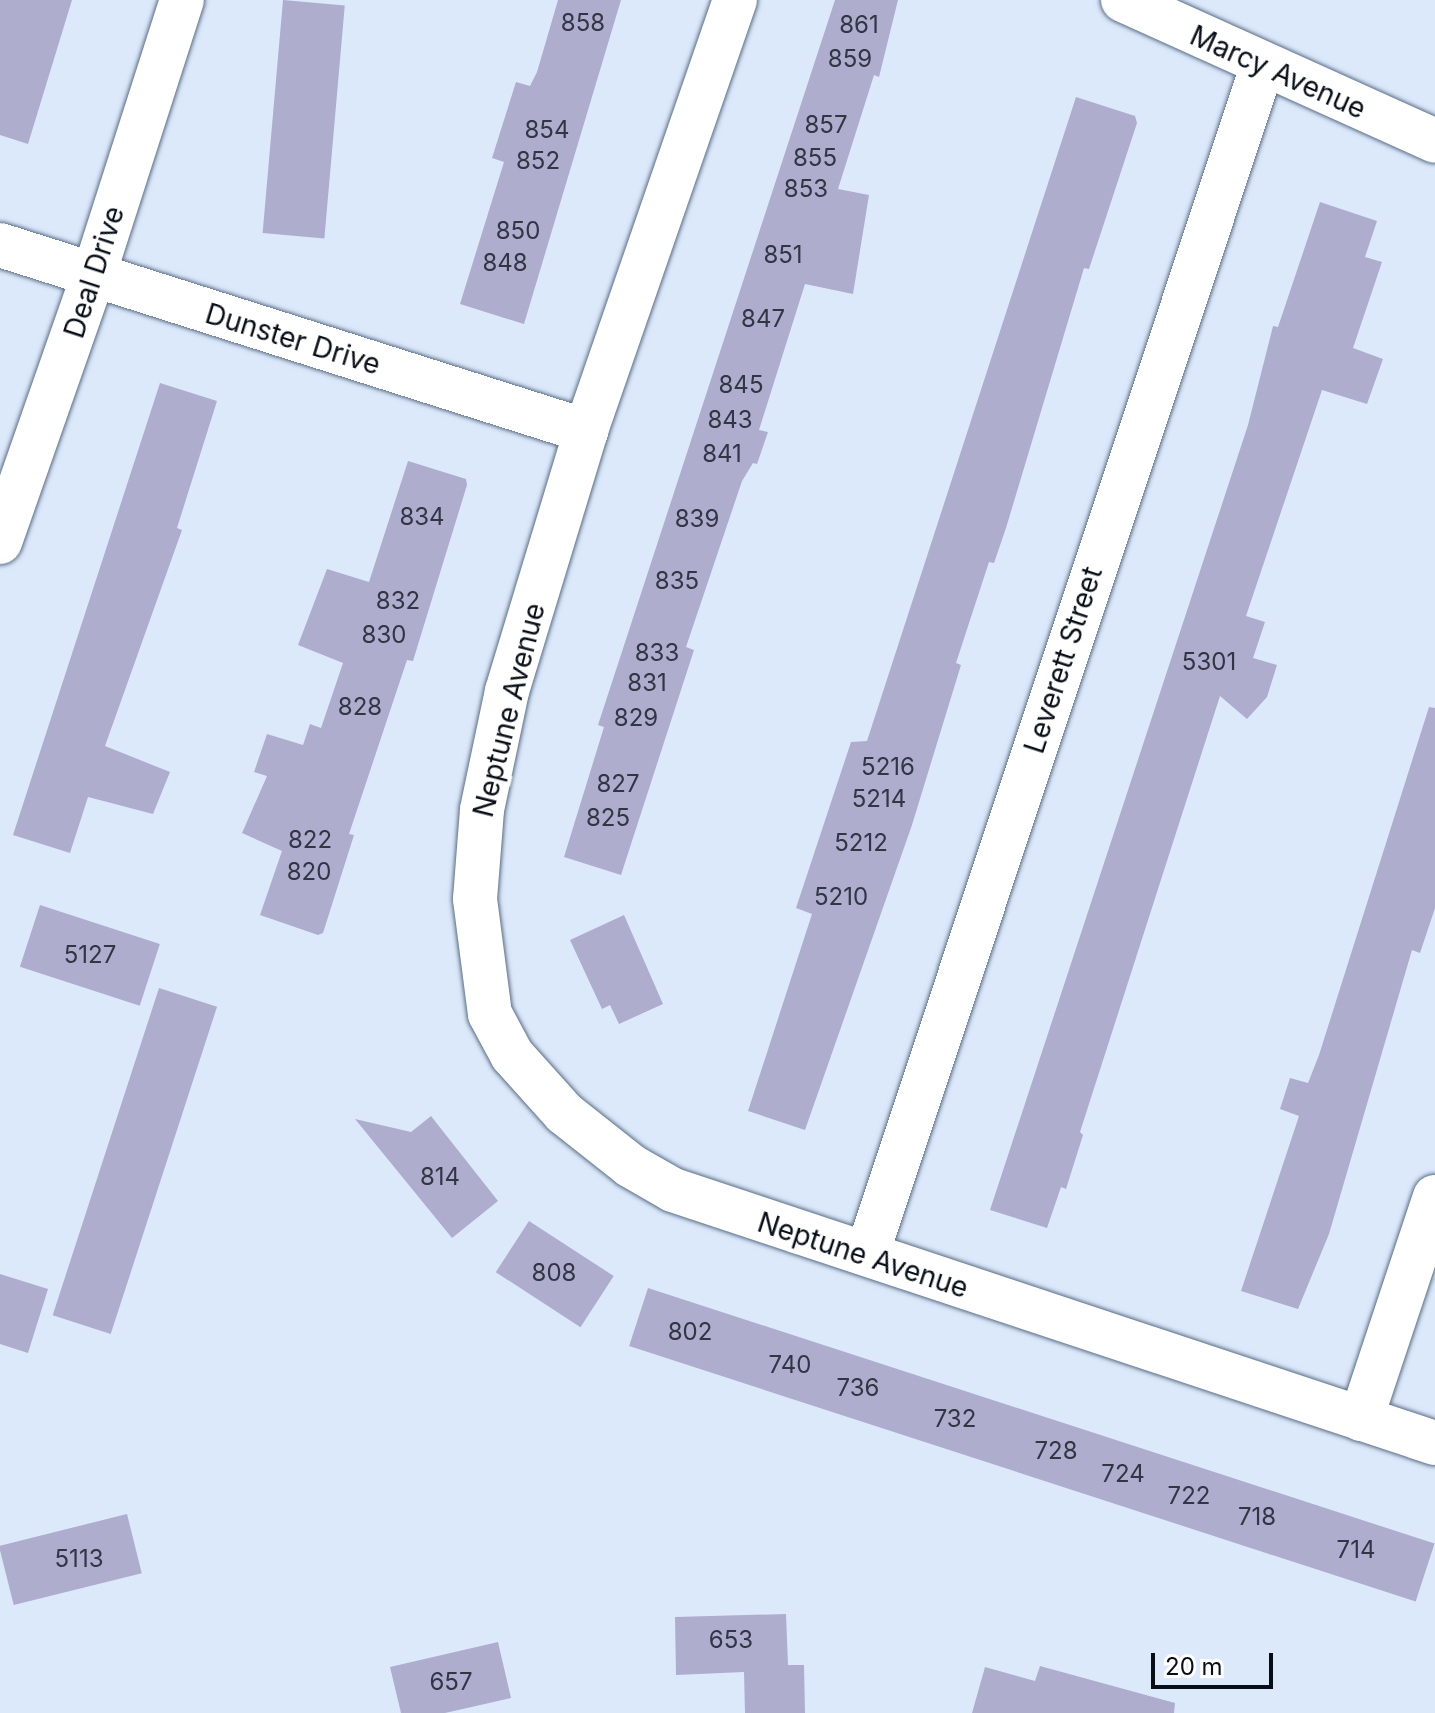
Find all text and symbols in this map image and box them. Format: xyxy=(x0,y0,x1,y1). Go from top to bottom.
house number: 858 xyxy=(561,9,605,37)
house number: 861 xyxy=(839,11,879,39)
street label: Marcy Avenue xyxy=(1185,18,1371,126)
house number: 859 xyxy=(828,45,872,73)
house number: 857 xyxy=(804,111,848,139)
house number: 854 xyxy=(525,116,569,144)
house number: 855 xyxy=(793,144,837,172)
house number: 852 xyxy=(516,147,560,175)
house number: 853 xyxy=(784,175,828,203)
street label: Deal Drive xyxy=(57,202,131,342)
house number: 850 xyxy=(496,217,540,245)
house number: 851 xyxy=(763,241,803,269)
house number: 848 xyxy=(482,249,528,277)
street label: Dunster Drive xyxy=(201,296,385,382)
house number: 847 xyxy=(741,305,785,333)
house number: 845 xyxy=(719,371,763,399)
house number: 843 xyxy=(707,406,753,434)
house number: 841 xyxy=(702,440,742,468)
house number: 834 xyxy=(399,503,445,531)
house number: 839 xyxy=(675,505,719,533)
street label: Leverett Street xyxy=(1017,563,1109,757)
house number: 835 xyxy=(655,567,699,595)
house number: 832 xyxy=(376,587,420,615)
street label: Neptune Avenue xyxy=(466,600,552,820)
house number: 830 xyxy=(362,621,406,649)
house number: 833 xyxy=(635,639,679,667)
house number: 5301 xyxy=(1182,648,1236,676)
house number: 831 xyxy=(627,669,667,697)
house number: 828 xyxy=(338,693,382,721)
house number: 829 xyxy=(614,704,658,732)
house number: 5216 xyxy=(861,753,915,781)
house number: 827 xyxy=(596,770,640,798)
house number: 5214 xyxy=(852,785,906,813)
house number: 825 xyxy=(586,804,630,832)
house number: 822 xyxy=(288,826,332,854)
house number: 5212 xyxy=(834,829,888,857)
house number: 820 xyxy=(287,858,331,886)
house number: 5210 xyxy=(814,883,868,911)
house number: 5127 xyxy=(64,941,116,969)
house number: 814 xyxy=(420,1163,460,1191)
street label: Neptune Avenue xyxy=(753,1205,973,1305)
house number: 808 xyxy=(532,1259,576,1287)
house number: 802 xyxy=(668,1318,712,1346)
house number: 740 xyxy=(769,1351,811,1379)
house number: 736 xyxy=(837,1374,879,1402)
house number: 732 xyxy=(934,1405,976,1433)
house number: 728 xyxy=(1034,1437,1078,1465)
house number: 724 xyxy=(1101,1460,1145,1488)
house number: 722 xyxy=(1168,1482,1210,1510)
house number: 718 xyxy=(1238,1503,1276,1531)
house number: 714 xyxy=(1337,1536,1375,1564)
house number: 5113 xyxy=(55,1545,103,1573)
house number: 653 xyxy=(709,1626,753,1654)
scale bar xyxy=(1155,1637,1277,1687)
text: 20 m xyxy=(1165,1652,1223,1681)
house number: 657 xyxy=(429,1668,473,1696)

